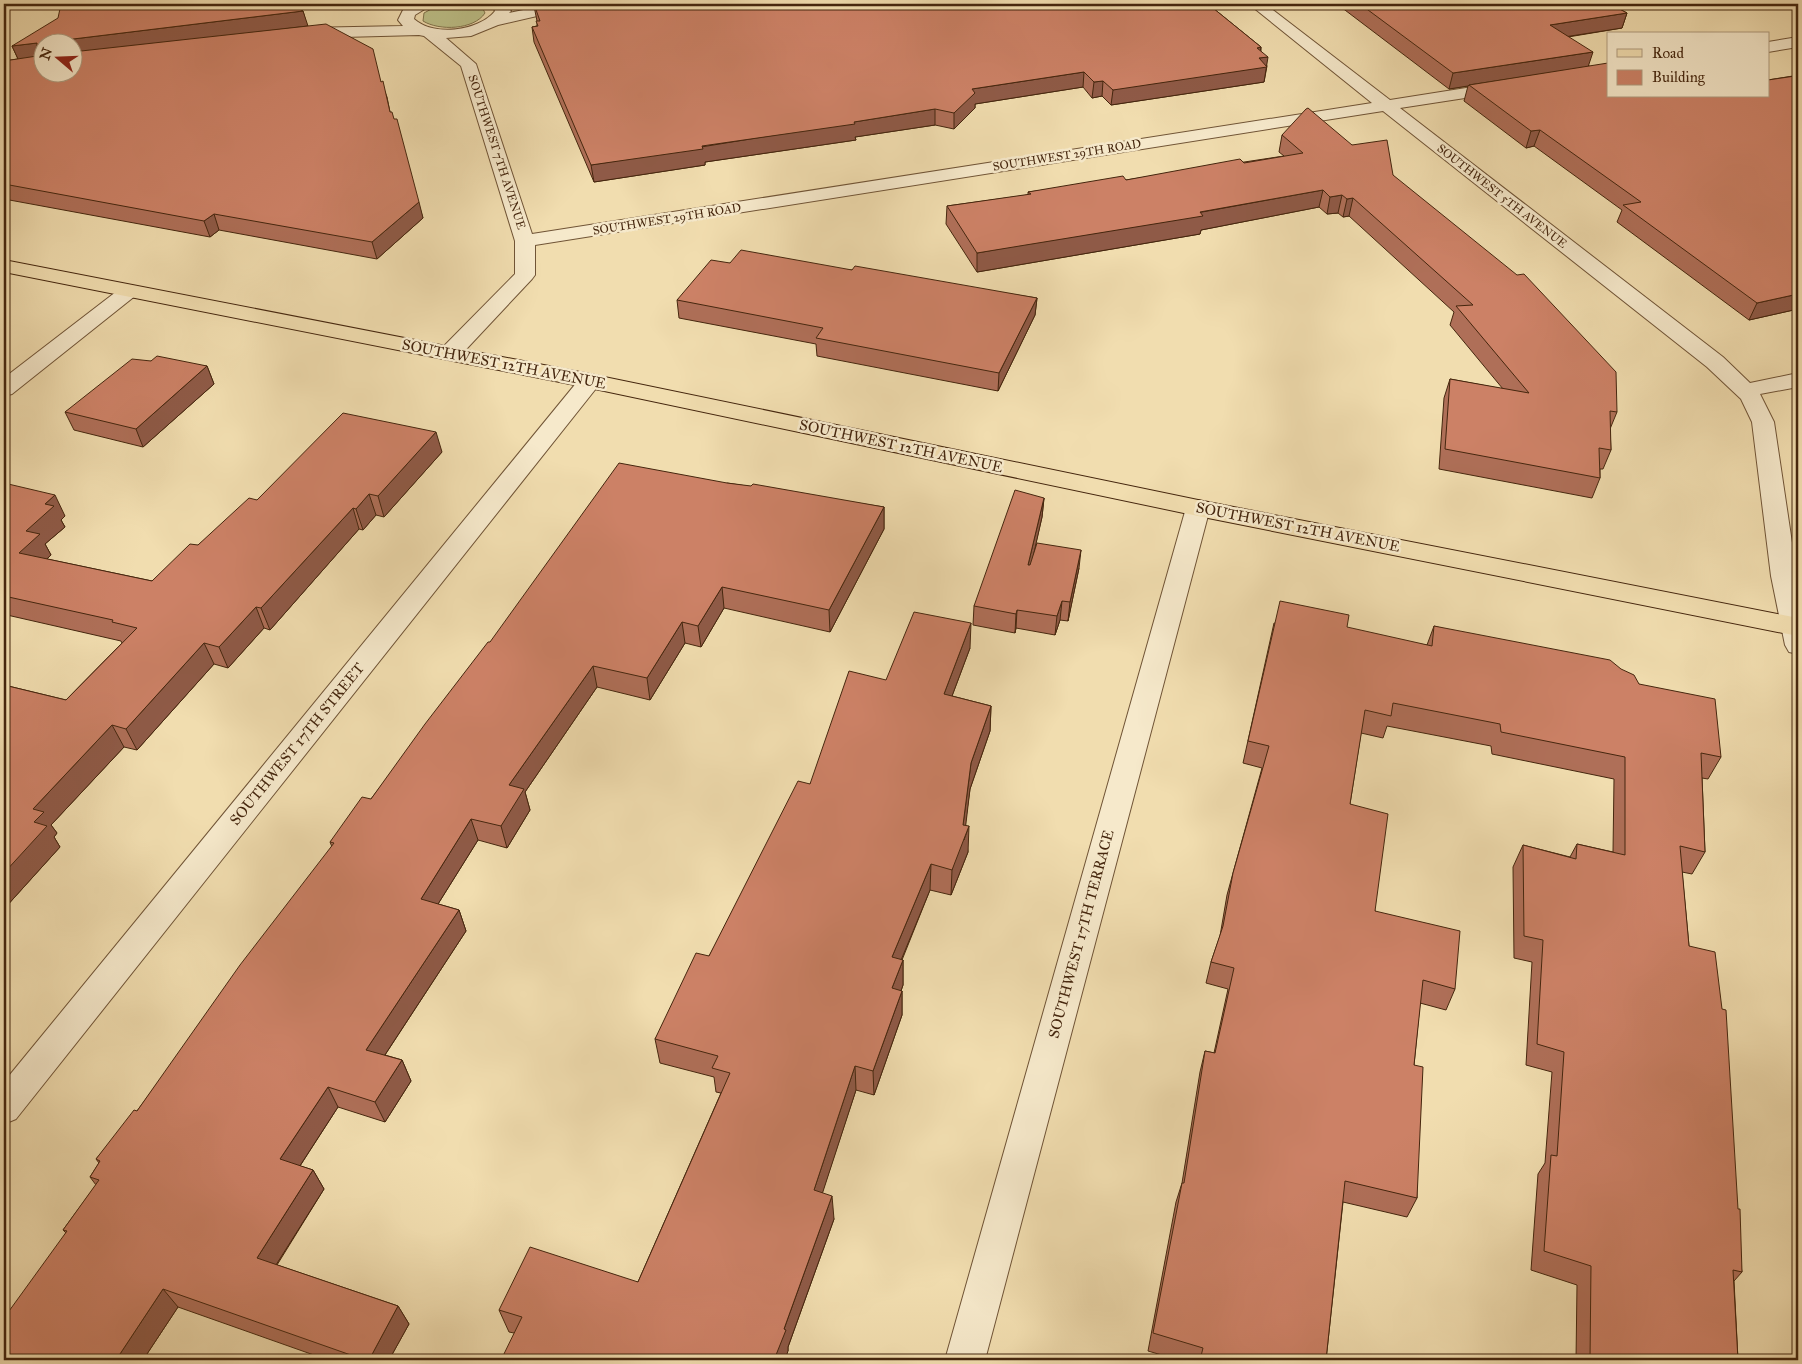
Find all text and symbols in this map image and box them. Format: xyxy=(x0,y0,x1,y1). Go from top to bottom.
north arrow xyxy=(32,32,82,82)
legend xyxy=(1607,32,1770,98)
text: Road xyxy=(1652,44,1684,62)
text: N xyxy=(36,45,56,62)
text: Building xyxy=(1652,68,1706,86)
street label: SOUTHWEST 7TH AVENUE xyxy=(465,73,529,231)
street label: SOUTHWEST 29TH ROAD xyxy=(992,136,1142,174)
street label: SOUTHWEST 5TH AVENUE xyxy=(1434,141,1570,251)
street label: SOUTHWEST 29TH ROAD xyxy=(592,200,742,238)
street label: SOUTHWEST 12TH AVENUE xyxy=(400,335,608,393)
street label: SOUTHWEST 12TH AVENUE xyxy=(798,416,1005,476)
street label: SOUTHWEST 12TH AVENUE xyxy=(1194,498,1402,556)
street label: SOUTHWEST 17TH STREET xyxy=(226,659,368,829)
street label: SOUTHWEST 17TH TERRACE xyxy=(1044,827,1118,1040)

